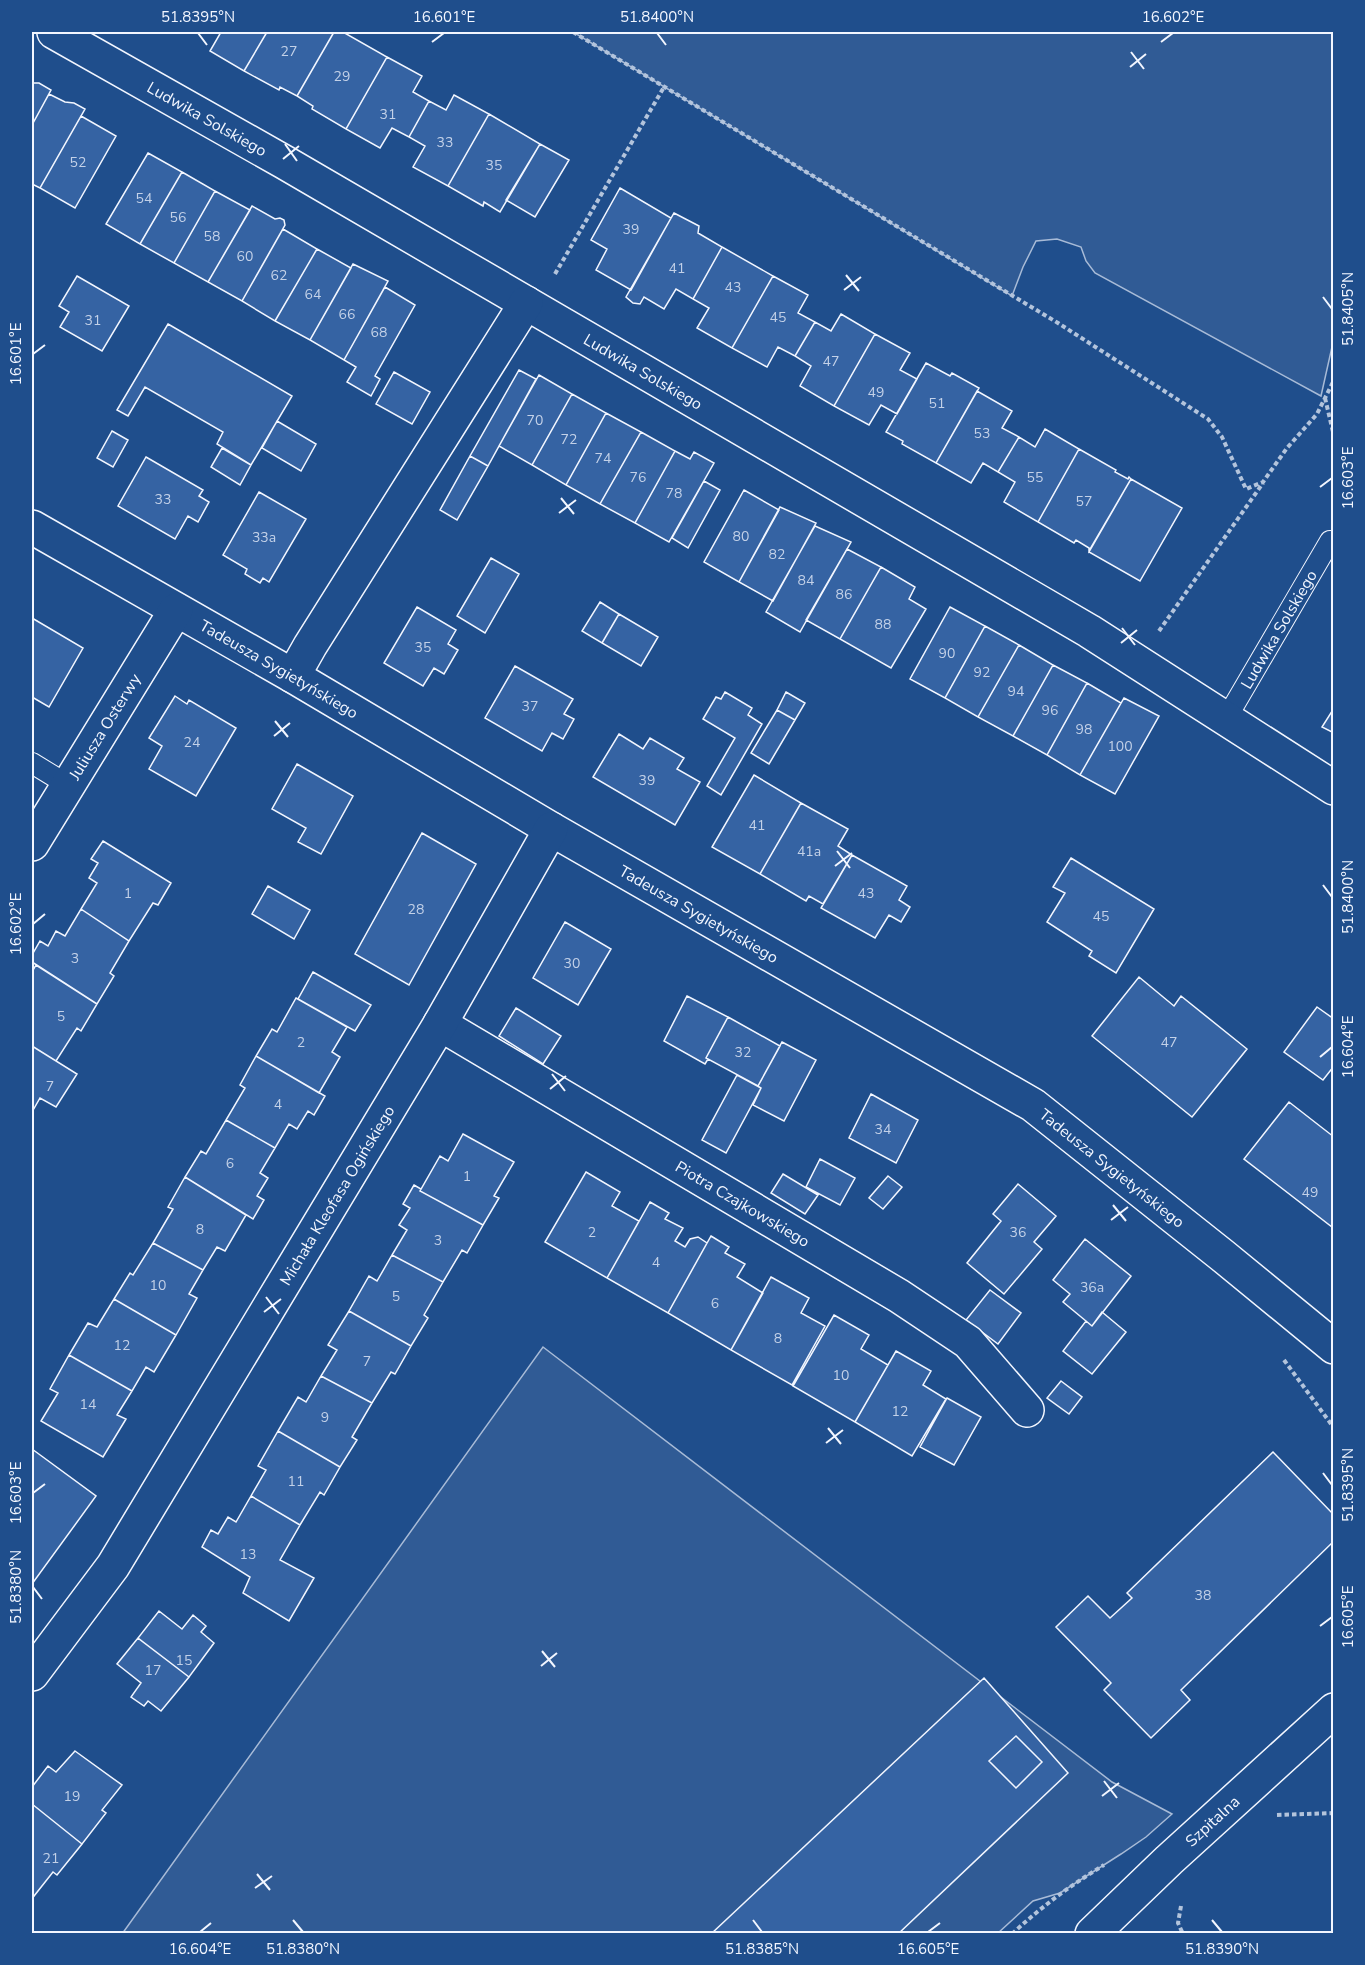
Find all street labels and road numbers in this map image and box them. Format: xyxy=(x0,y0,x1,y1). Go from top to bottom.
street label: Ludwika Solskiego xyxy=(143,77,271,162)
street label: Ludwika Solskiego xyxy=(579,329,706,416)
street label: Ludwika Solskiego xyxy=(1236,566,1323,693)
street label: Tadeusza Sygietyńskiego xyxy=(195,615,362,724)
street label: Juliusza Osterwy xyxy=(63,669,147,785)
street label: Tadeusza Sygietyńskiego xyxy=(615,860,782,969)
street label: Michała Kleofasa Ogińskiego xyxy=(275,1102,400,1290)
street label: Tadeusza Sygietyńskiego xyxy=(1034,1104,1189,1233)
street label: Piotra Czajkowskiego xyxy=(671,1156,814,1253)
street label: Szpitalna xyxy=(1181,1791,1245,1852)

